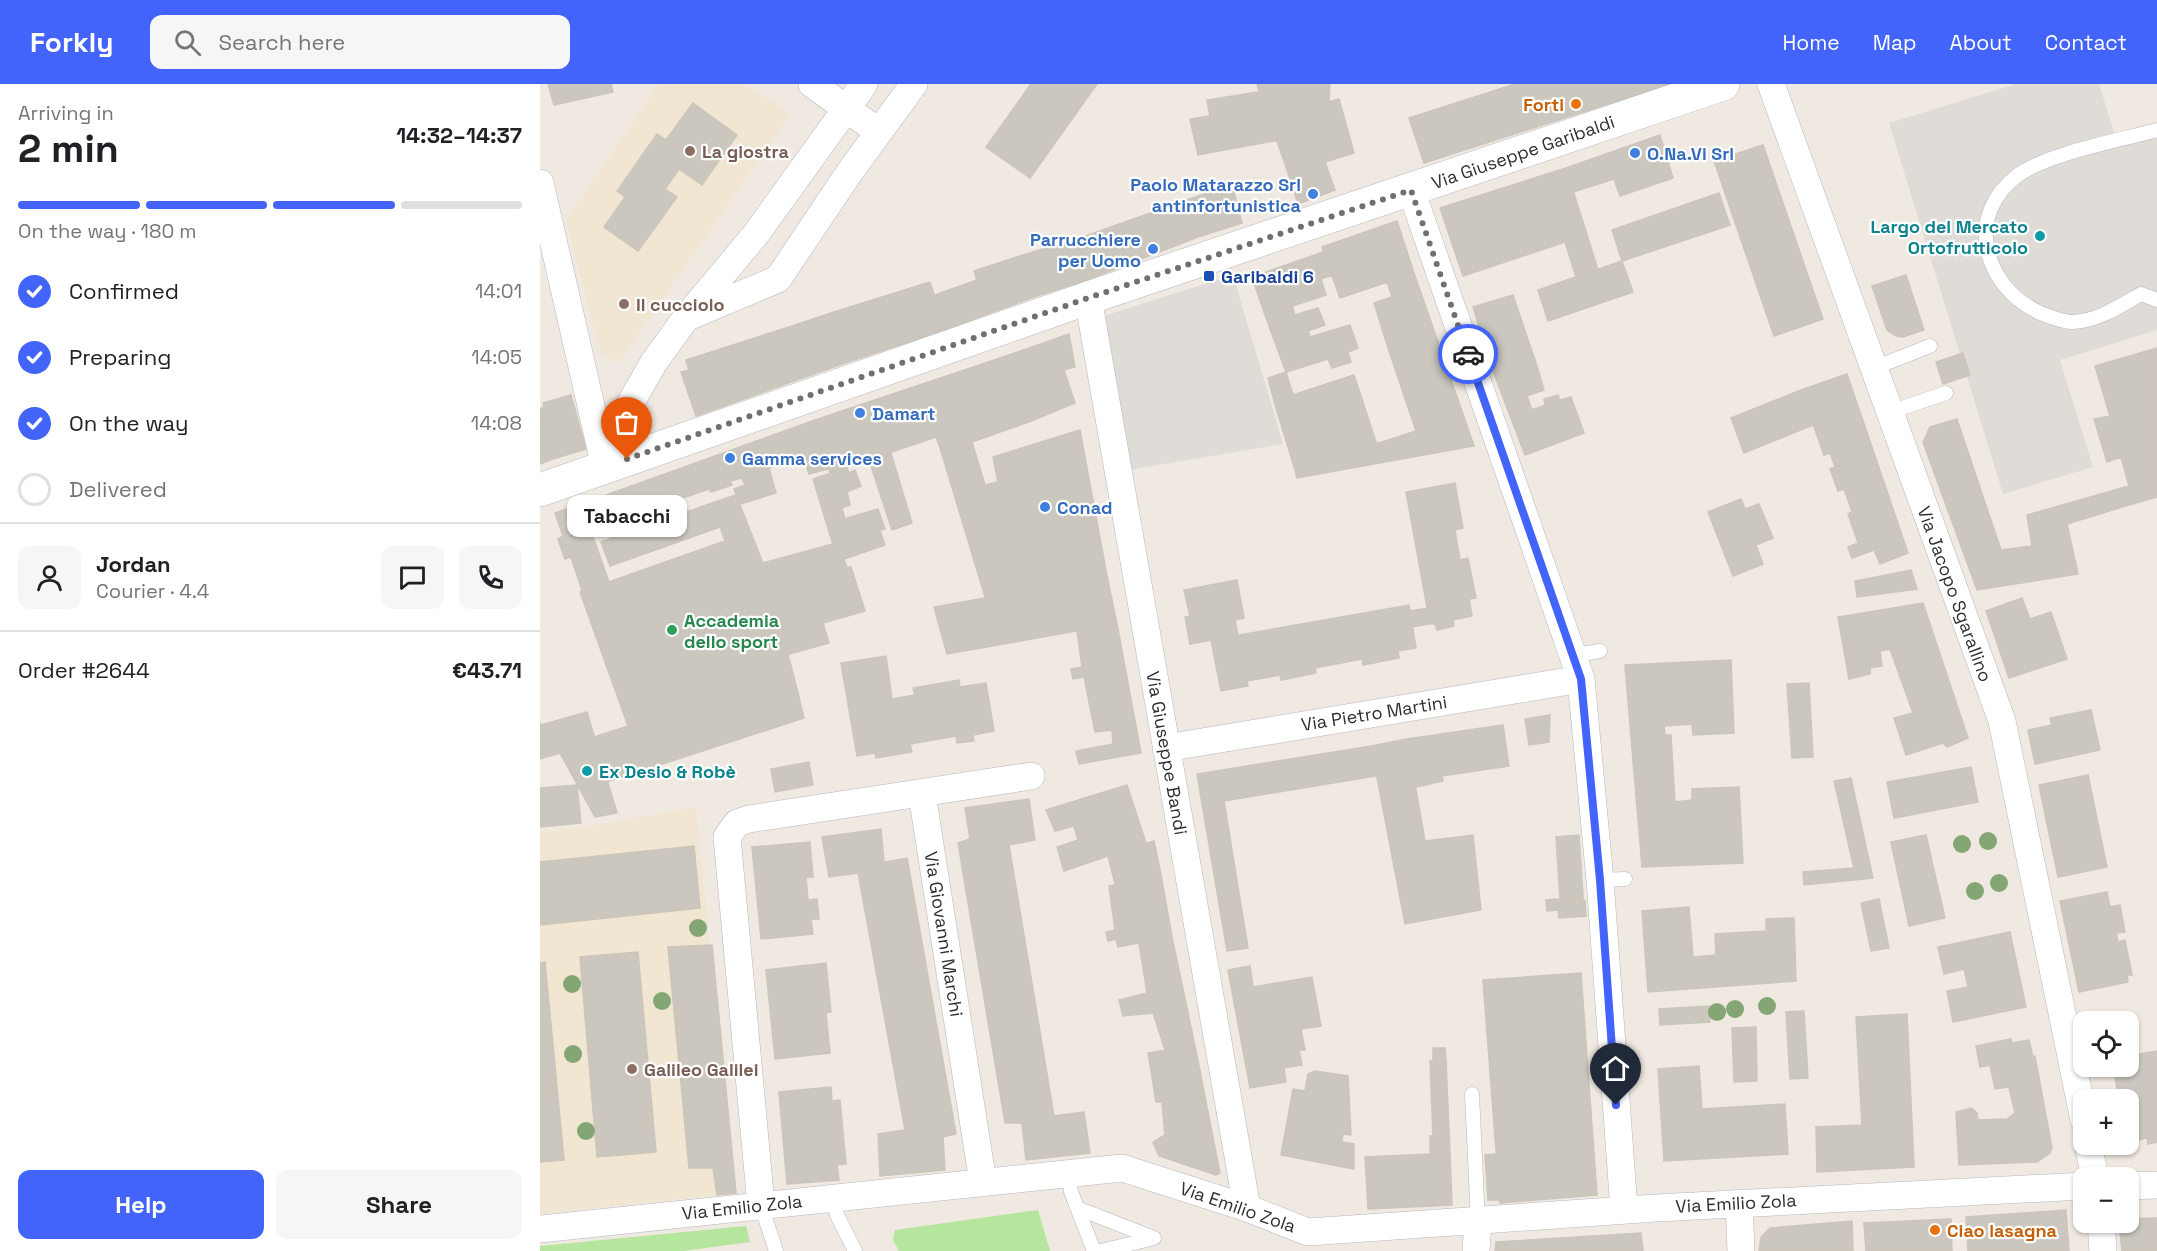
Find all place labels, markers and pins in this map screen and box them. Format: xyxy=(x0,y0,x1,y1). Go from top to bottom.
place label: Forti xyxy=(1523,93,1564,116)
marker: Forti xyxy=(1569,97,1583,111)
place label: La giostra xyxy=(702,140,789,163)
place label: O.Na.Vi Srl xyxy=(1647,142,1734,165)
marker: La giostra xyxy=(683,144,697,158)
marker: O.Na.Vi Srl xyxy=(1628,146,1642,160)
place label: Paolo Matarazzo Srl antinfortunistica xyxy=(1130,173,1302,217)
marker: Paolo Matarazzo Srl antinfortunistica xyxy=(1306,187,1320,201)
place label: Largo del Mercato Ortofrutticolo xyxy=(1870,215,2028,259)
place label: Parrucchiere per Uomo xyxy=(1030,228,1141,272)
marker: Largo del Mercato Ortofrutticolo xyxy=(2033,229,2047,243)
marker: Parrucchiere per Uomo xyxy=(1146,242,1160,256)
place label: Garibaldi 6 xyxy=(1221,265,1314,288)
marker: Garibaldi 6 xyxy=(1202,269,1216,283)
place label: Il cucciolo xyxy=(636,293,724,316)
marker: Il cucciolo xyxy=(617,297,631,311)
pin xyxy=(601,397,652,459)
place label: Damart xyxy=(872,402,936,425)
marker: Damart xyxy=(853,406,867,420)
place label: Gamma services xyxy=(742,447,882,470)
marker: Gamma services xyxy=(723,451,737,465)
callout: Tabacchi xyxy=(567,495,687,537)
place label: Conad xyxy=(1057,496,1112,519)
marker: Conad xyxy=(1038,500,1052,514)
place label: Accademia dello sport xyxy=(684,609,780,653)
marker: Accademia dello sport xyxy=(665,623,679,637)
place label: Ex Desio & Robè xyxy=(599,760,736,783)
marker: Ex Desio & Robè xyxy=(580,764,594,778)
pin xyxy=(1590,1043,1641,1105)
place label: Galileo Galilei xyxy=(644,1058,759,1081)
marker: Galileo Galilei xyxy=(625,1062,639,1076)
place label: Ciao lasagna xyxy=(1947,1219,2057,1242)
marker: Ciao lasagna xyxy=(1928,1223,1942,1237)

